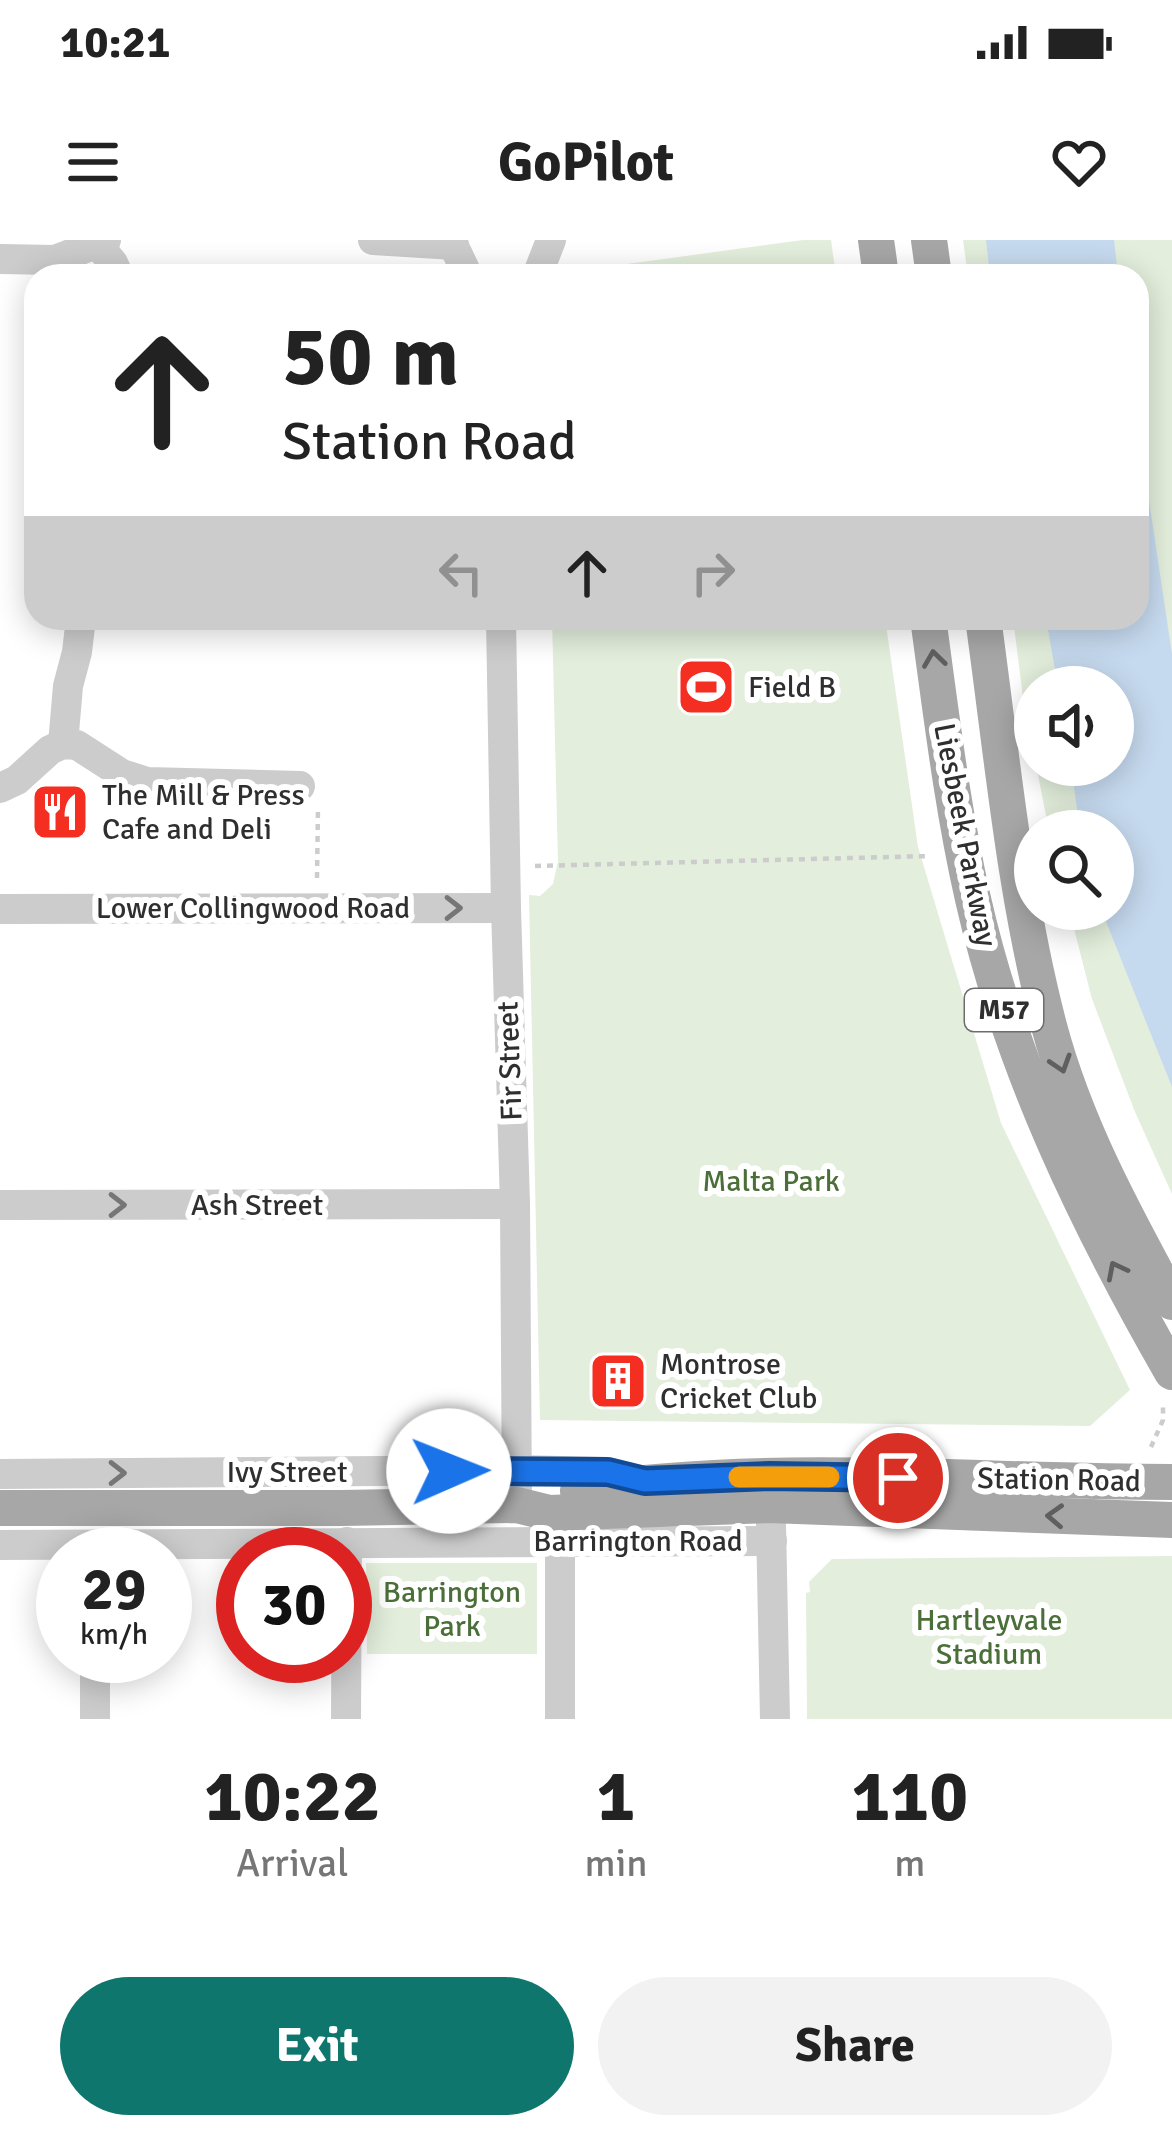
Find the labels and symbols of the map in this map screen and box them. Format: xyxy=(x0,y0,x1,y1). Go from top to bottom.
one-way arrow xyxy=(922,649,948,669)
sports icon: Field B xyxy=(675,656,737,718)
place label: Field B xyxy=(748,669,836,706)
street label: Liesbeek Parkway xyxy=(925,720,1005,950)
place label: The Mill & Press Cafe and Deli xyxy=(102,777,305,848)
restaurant icon: The Mill & Press Cafe and Deli xyxy=(29,781,91,843)
street label: Lower Collingwood Road xyxy=(96,890,410,927)
one-way arrow xyxy=(445,895,463,921)
road number: M57 xyxy=(965,989,1043,1031)
street label: Fir Street xyxy=(489,1001,531,1121)
one-way arrow xyxy=(1047,1053,1072,1074)
park label: Malta Park xyxy=(702,1163,840,1200)
street label: Ash Street xyxy=(191,1187,323,1224)
one-way arrow xyxy=(109,1192,127,1218)
one-way arrow xyxy=(1106,1261,1130,1282)
place label: Montrose Cricket Club xyxy=(660,1346,817,1417)
building icon: Montrose Cricket Club xyxy=(587,1350,649,1412)
position arrow xyxy=(386,1408,512,1534)
pin xyxy=(847,1427,949,1529)
street label: Ivy Street xyxy=(226,1454,348,1491)
one-way arrow xyxy=(109,1460,127,1486)
street label: Station Road xyxy=(977,1460,1141,1500)
one-way arrow xyxy=(1045,1503,1064,1529)
street label: Barrington Road xyxy=(533,1523,743,1560)
speed limit sign: 30 xyxy=(216,1527,372,1683)
park label: Barrington Park xyxy=(383,1574,521,1645)
park label: Hartleyvale Stadium xyxy=(915,1602,1063,1673)

